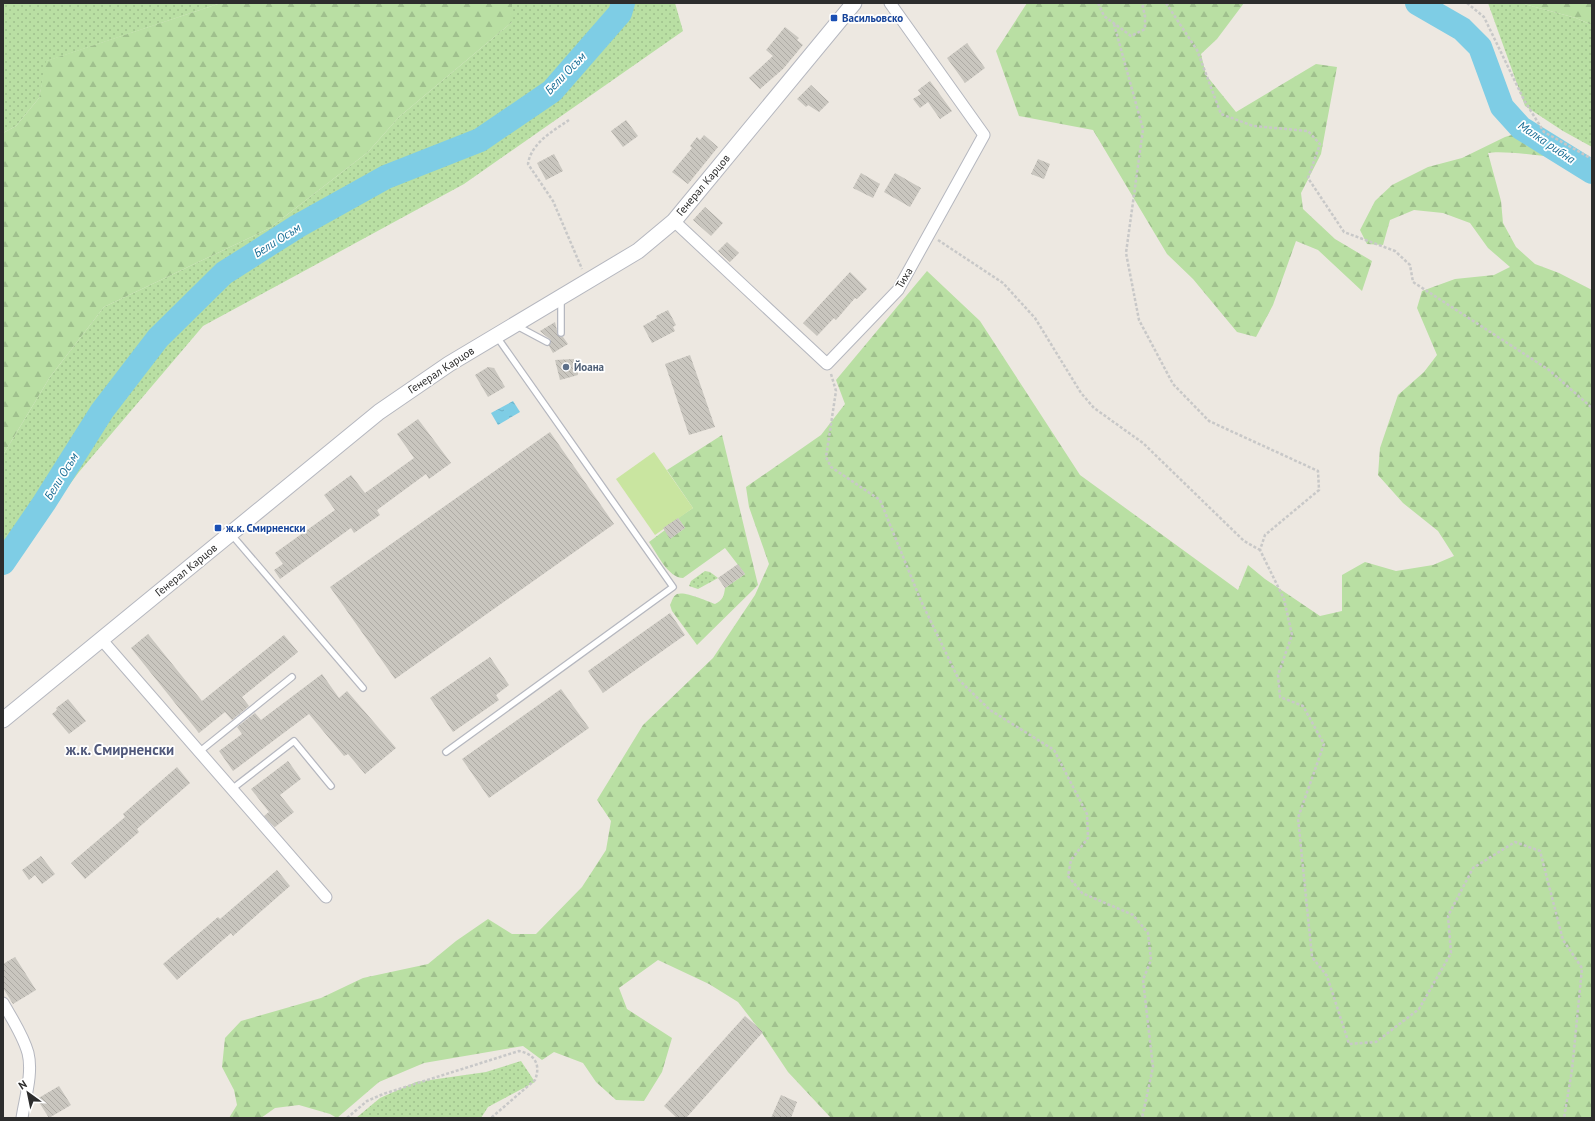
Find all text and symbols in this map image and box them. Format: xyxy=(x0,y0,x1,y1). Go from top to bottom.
place label: Васильовско xyxy=(842,11,903,25)
marker: Васильовско xyxy=(829,13,839,23)
water label: Бели Осъм xyxy=(541,48,589,97)
water label: Малка рибна xyxy=(1516,117,1578,167)
street label: Генерал Карцов xyxy=(673,151,733,219)
water label: Бели Осъм xyxy=(251,219,304,260)
street label: Тиха xyxy=(892,265,916,291)
street label: Генерал Карцов xyxy=(405,343,477,397)
place label: Йоана xyxy=(574,360,604,374)
marker: Йоана xyxy=(561,362,571,372)
water label: Бели Осъм xyxy=(41,449,82,502)
place label: ж.к. Смирненски xyxy=(225,521,305,535)
marker: ж.к. Смирненски xyxy=(213,523,223,533)
street label: Генерал Карцов xyxy=(152,541,220,599)
district label: ж.к. Смирненски xyxy=(65,740,174,759)
north arrow xyxy=(8,1073,48,1113)
text: N xyxy=(16,1077,29,1092)

